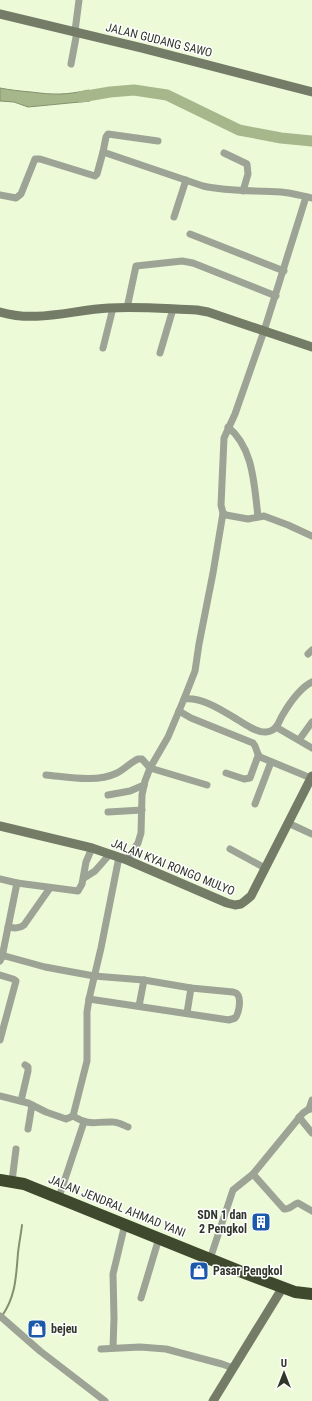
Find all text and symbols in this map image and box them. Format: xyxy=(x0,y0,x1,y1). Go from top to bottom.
street label: JALAN GUDANG SAWO xyxy=(104,20,214,60)
street label: JALAN KYAI RONGO MULYO xyxy=(109,836,237,898)
street label: JALAN JENDRAL AHMAD YANI xyxy=(46,1172,188,1240)
place label: SDN 1 dan 2 Pengkol xyxy=(197,1208,247,1236)
building icon: SDN 1 dan 2 Pengkol xyxy=(250,1211,272,1233)
shop icon: Pasar Pengkol xyxy=(188,1260,210,1282)
place label: Pasar Pengkol xyxy=(213,1264,282,1278)
shop icon: bejeu xyxy=(26,1318,48,1340)
place label: bejeu xyxy=(51,1322,77,1336)
north arrow xyxy=(264,1353,304,1393)
text: U xyxy=(281,1357,287,1370)

